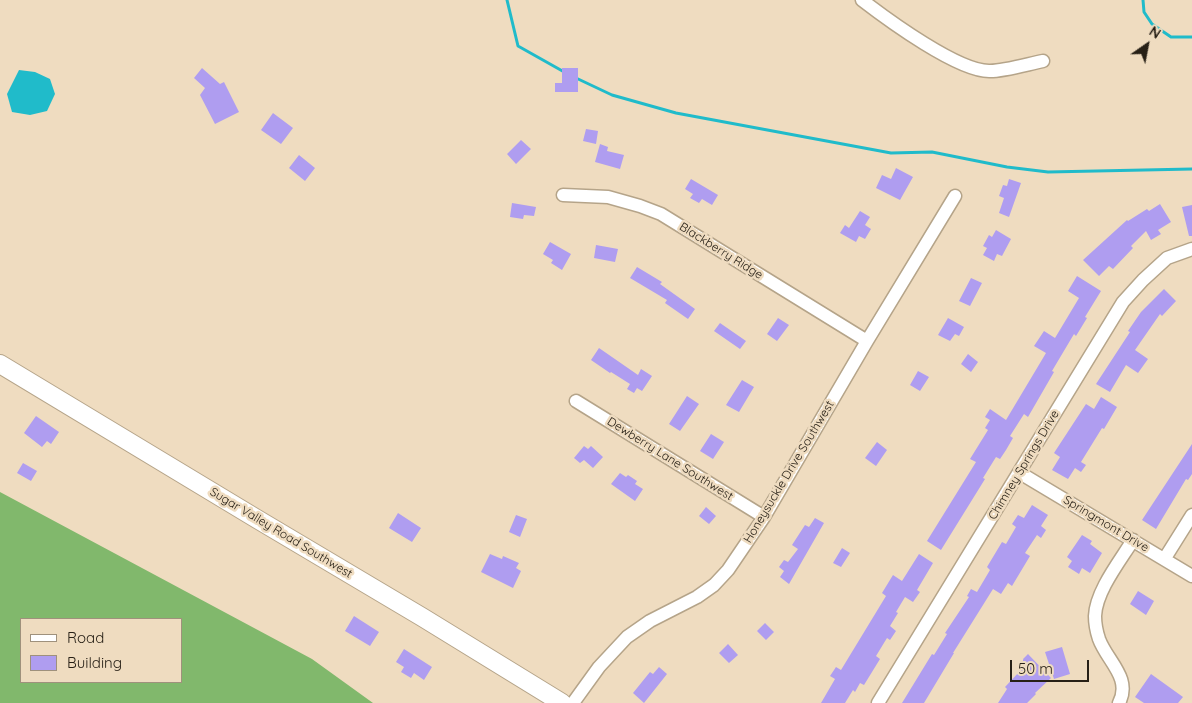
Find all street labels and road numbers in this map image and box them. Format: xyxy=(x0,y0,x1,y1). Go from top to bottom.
street label: Blackberry Ridge xyxy=(677,220,765,282)
street label: Honeysuckle Drive Southwest xyxy=(741,398,837,546)
street label: Chimney Springs Drive xyxy=(986,408,1062,522)
street label: Dewberry Lane Southwest xyxy=(604,414,736,504)
street label: Sugar Valley Road Southwest xyxy=(207,485,355,581)
street label: Springmont Drive xyxy=(1061,493,1151,555)

